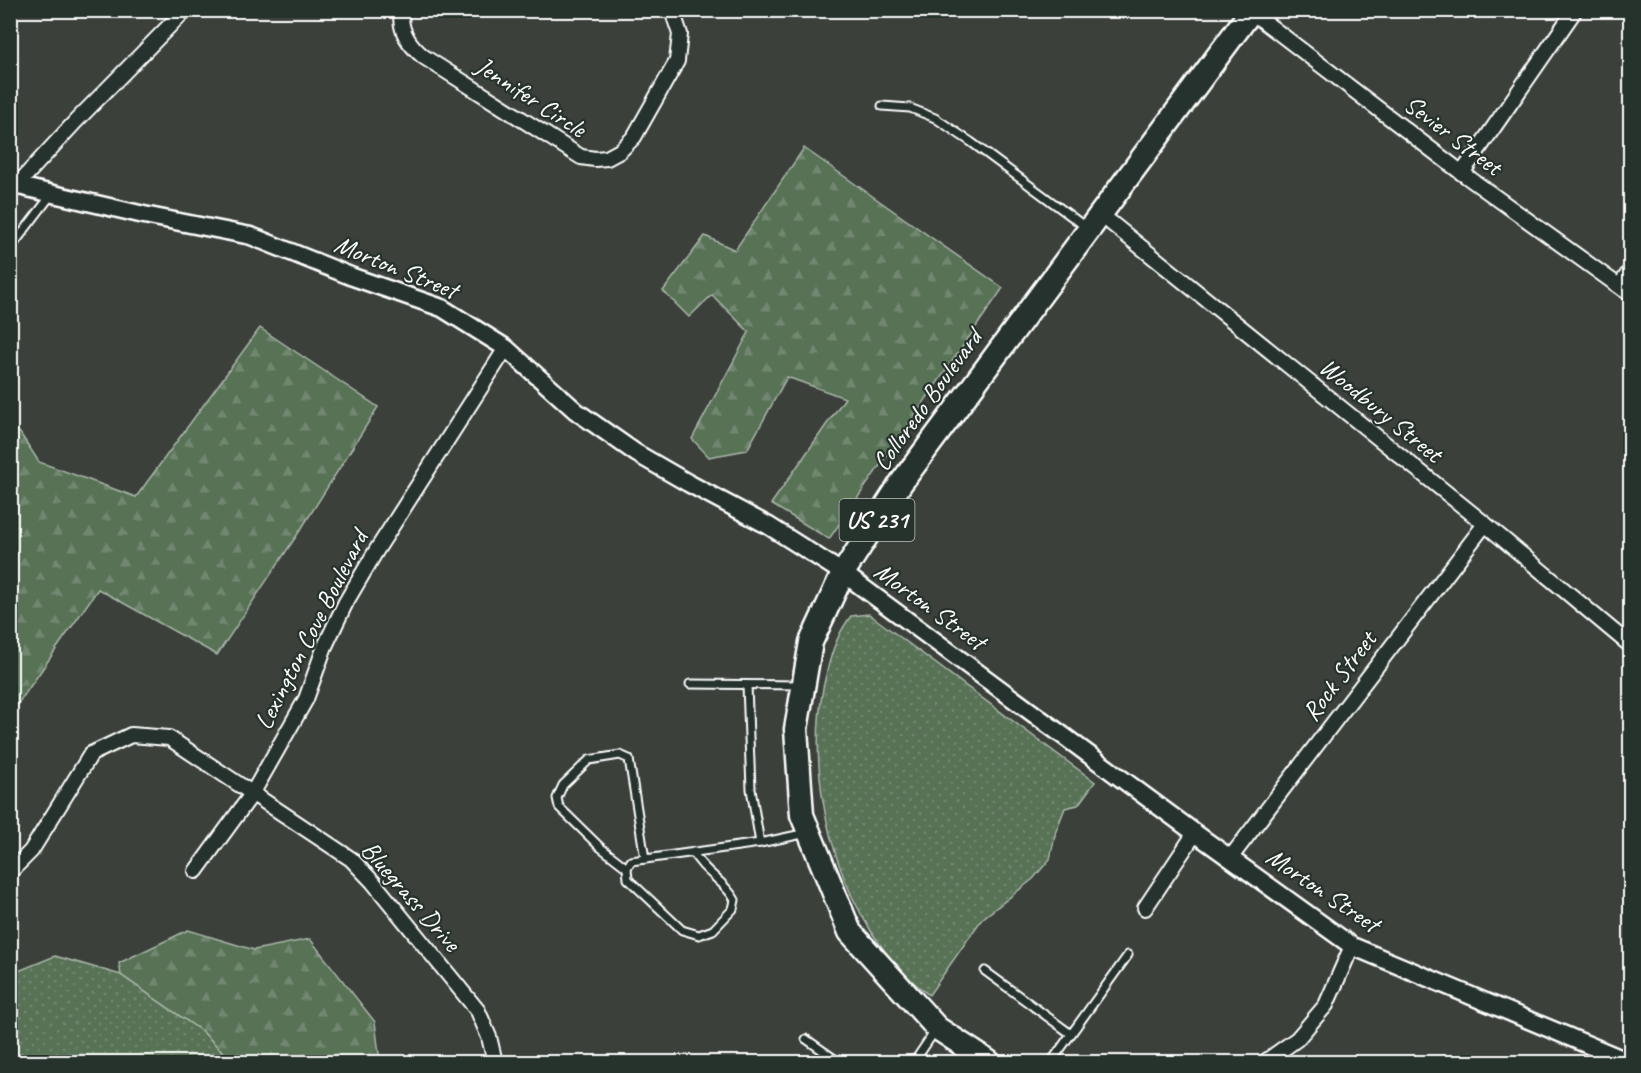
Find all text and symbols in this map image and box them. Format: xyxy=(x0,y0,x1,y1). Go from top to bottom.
street label: Jennifer Circle xyxy=(468,48,594,146)
street label: Sevier Street xyxy=(1397,87,1510,184)
street label: Morton Street xyxy=(330,227,465,308)
street label: Colloredo Boulevard xyxy=(865,320,992,477)
street label: Woodbury Street xyxy=(1313,350,1451,471)
road number: US 231 xyxy=(840,499,914,541)
street label: Lexington Cove Boulevard xyxy=(247,522,377,735)
street label: Morton Street xyxy=(868,555,995,659)
street label: Rock Street xyxy=(1295,623,1385,727)
street label: Bluegrass Drive xyxy=(354,834,469,959)
street label: Morton Street xyxy=(1260,840,1389,942)

